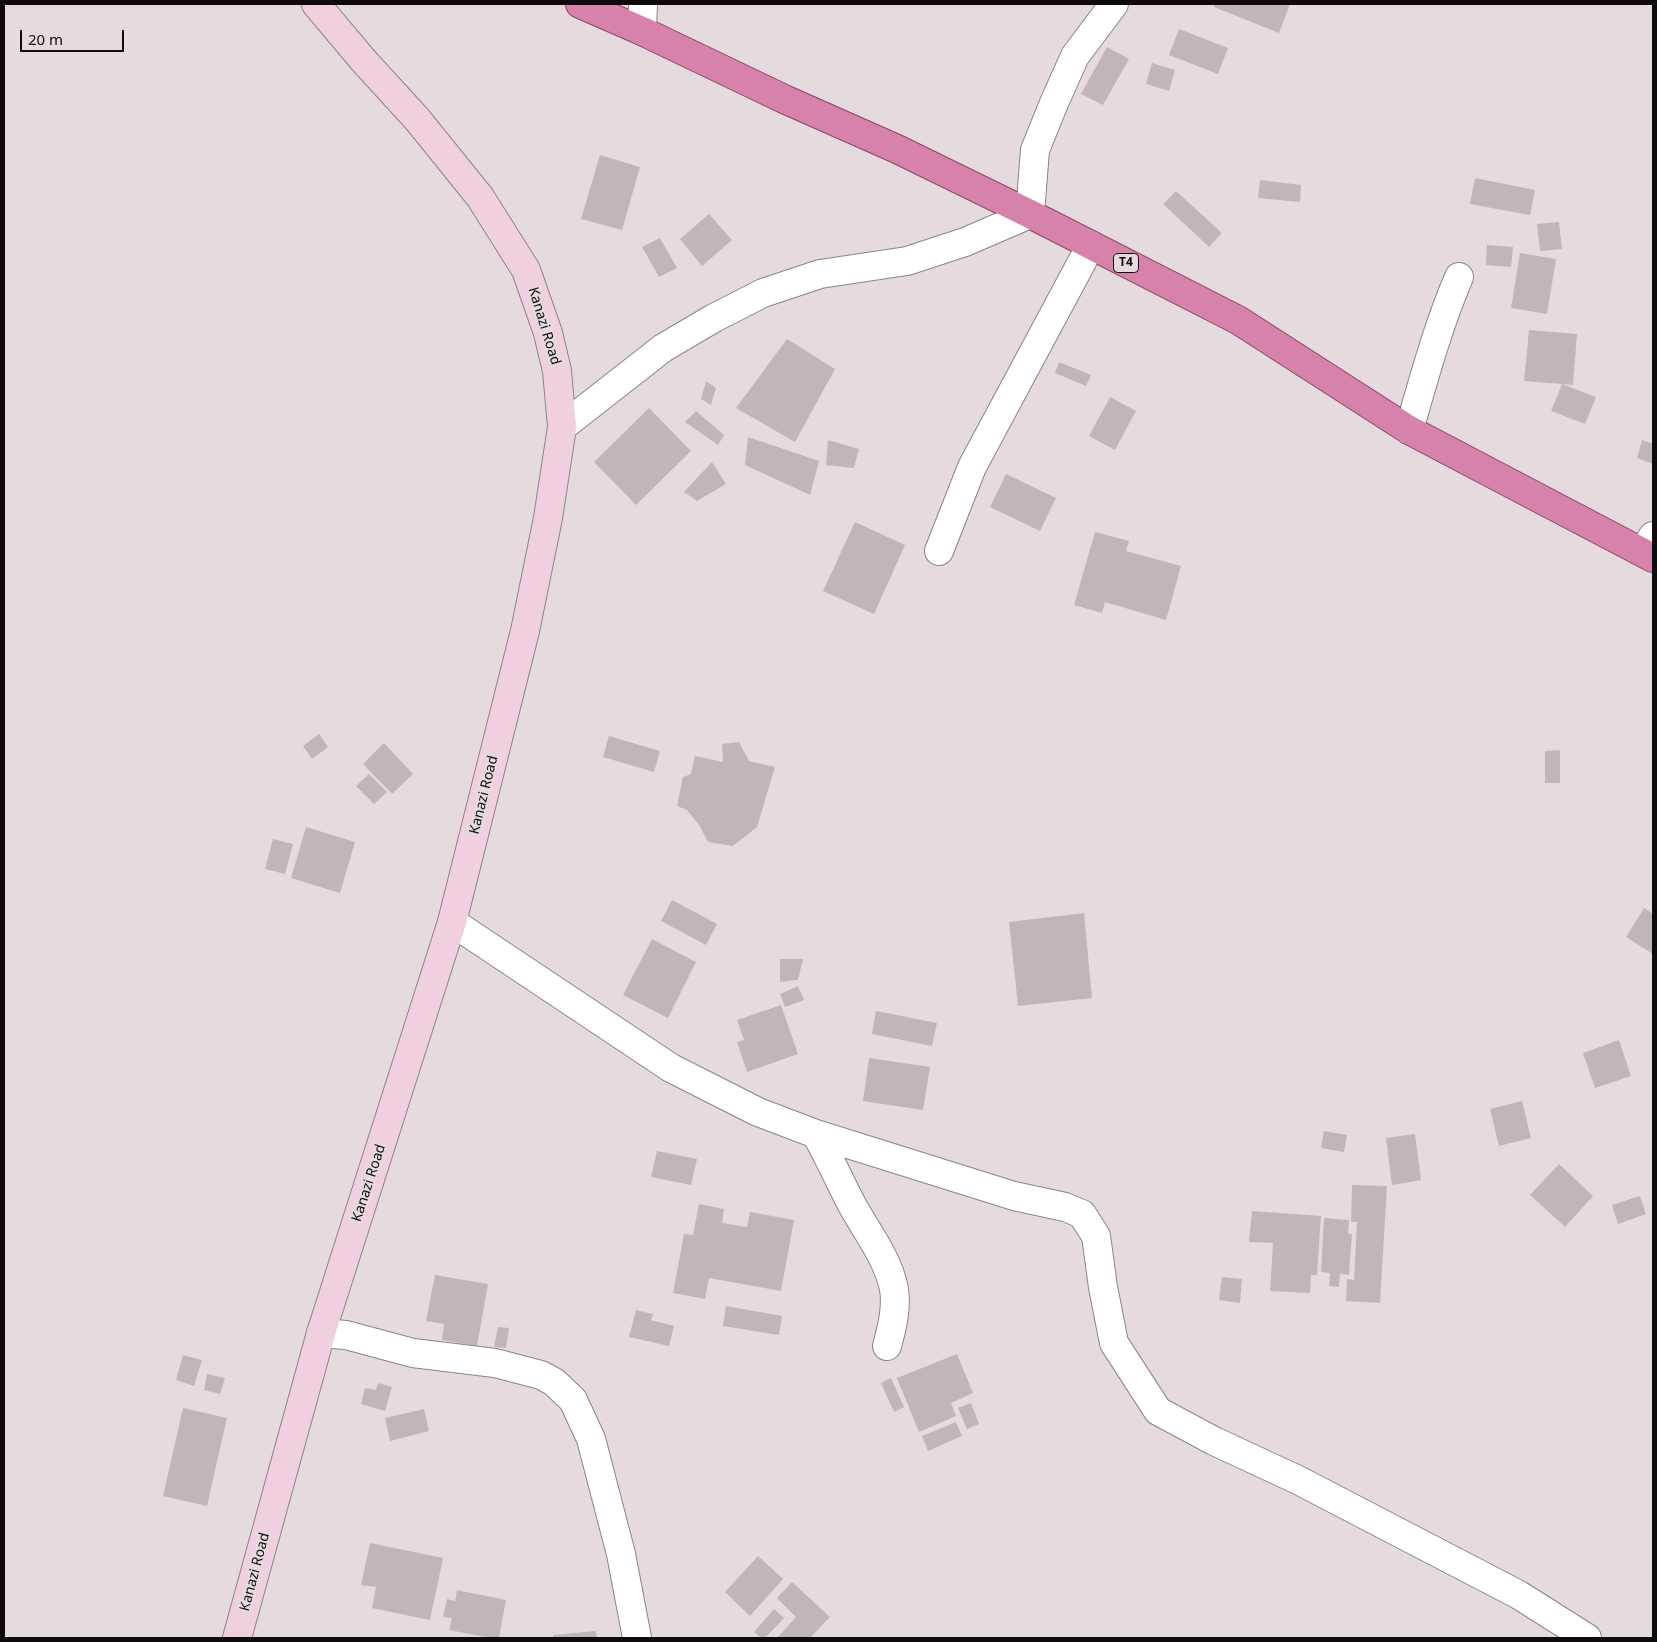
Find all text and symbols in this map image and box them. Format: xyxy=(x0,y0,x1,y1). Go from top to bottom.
scale bar xyxy=(22,20,126,52)
text: 20 m xyxy=(28,29,63,49)
road number: T4 xyxy=(1114,254,1138,272)
street label: Kanazi Road xyxy=(524,285,564,367)
street label: Kanazi Road xyxy=(466,754,502,836)
street label: Kanazi Road xyxy=(349,1142,389,1224)
street label: Kanazi Road xyxy=(236,1531,274,1613)

